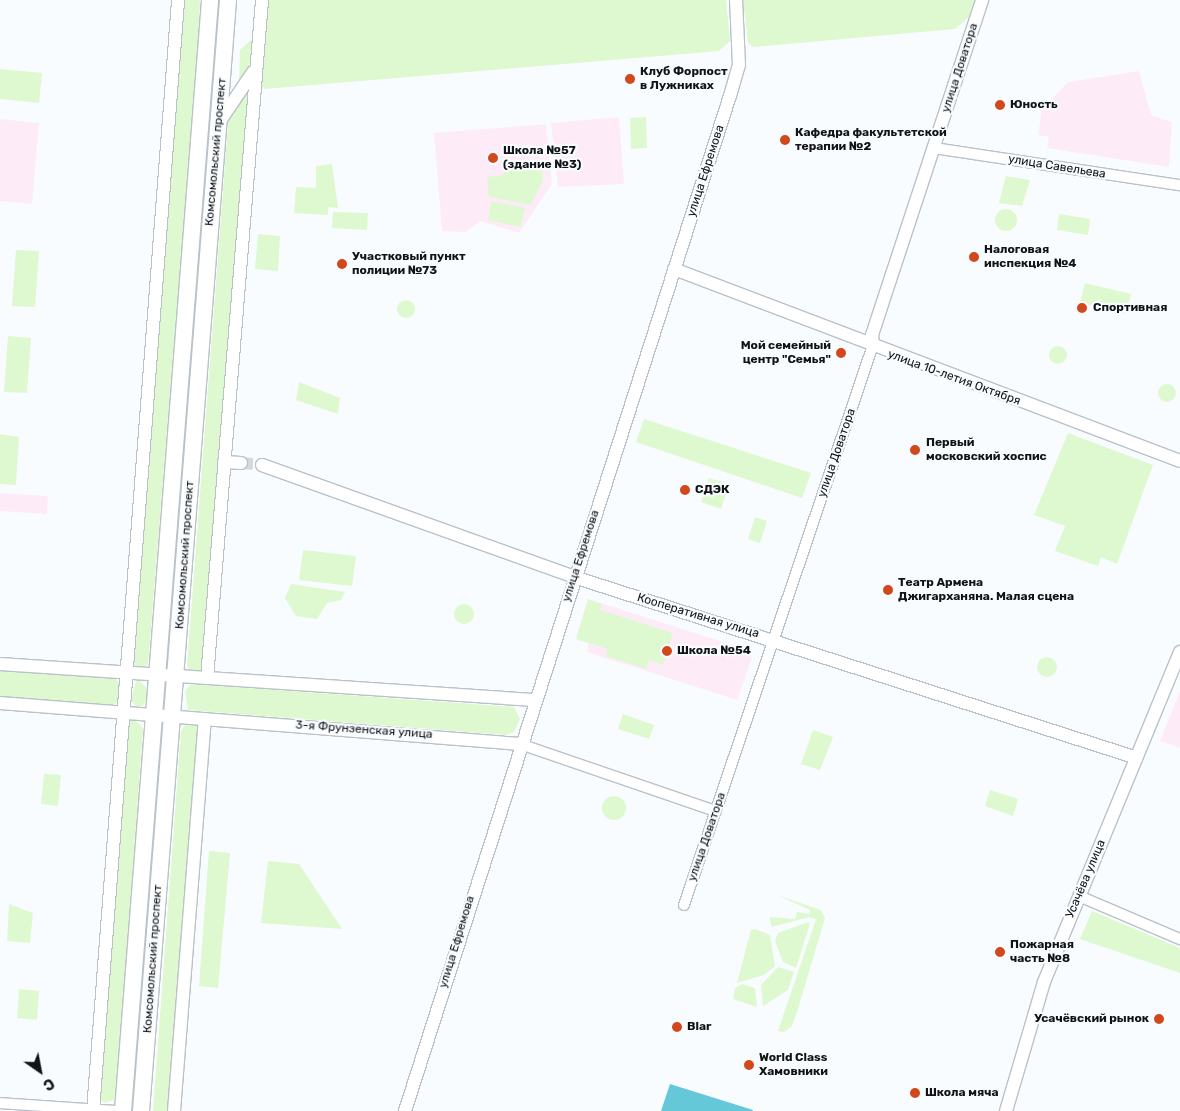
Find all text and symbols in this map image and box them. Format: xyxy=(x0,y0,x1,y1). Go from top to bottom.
street label: улица Доватора xyxy=(939,22,981,114)
place label: Клуб Форпост в Лужниках xyxy=(640,65,728,93)
marker: Клуб Форпост в Лужниках xyxy=(624,73,636,85)
street label: Комсомольский проспект xyxy=(202,77,230,227)
place label: Юность xyxy=(1010,98,1058,112)
marker: Юность xyxy=(994,99,1006,111)
street label: улица Ефремова xyxy=(684,123,728,219)
place label: Кафедра факультетской терапии №2 xyxy=(795,126,947,154)
marker: Кафедра факультетской терапии №2 xyxy=(779,134,791,146)
place label: Школа №57 (здание №3) xyxy=(503,144,581,172)
marker: Школа №57 (здание №3) xyxy=(487,152,499,164)
street label: улица Савельева xyxy=(1007,152,1107,182)
place label: Налоговая инспекция №4 xyxy=(984,243,1077,271)
place label: Участковый пункт полиции №73 xyxy=(352,250,466,278)
marker: Налоговая инспекция №4 xyxy=(968,251,980,263)
marker: Участковый пункт полиции №73 xyxy=(336,258,348,270)
marker: Спортивная xyxy=(1075,301,1089,315)
place label: Спортивная xyxy=(1093,301,1167,315)
place label: Мой семейный центр "Семья" xyxy=(741,339,831,367)
marker: Мой семейный центр "Семья" xyxy=(835,347,847,359)
street label: улица 10-летия Октября xyxy=(886,347,1022,409)
street label: улица Доватора xyxy=(815,407,859,499)
place label: Первый московский хоспис xyxy=(926,436,1047,464)
marker: Первый московский хоспис xyxy=(908,443,922,457)
street label: Комсомольский проспект xyxy=(173,480,197,630)
place label: СДЭК xyxy=(695,483,730,497)
marker: СДЭК xyxy=(679,484,691,496)
street label: улица Ефремова xyxy=(559,508,603,604)
place label: Театр Армена Джигарханяна. Малая сцена xyxy=(898,576,1074,604)
marker: Театр Армена Джигарханяна. Малая сцена xyxy=(882,584,894,596)
street label: Кооперативная улица xyxy=(635,591,761,641)
place label: Школа №54 xyxy=(677,644,751,658)
marker: Школа №54 xyxy=(661,645,673,657)
street label: 3-я Фрунзенская улица xyxy=(295,718,433,742)
street label: улица Доватора xyxy=(685,791,729,883)
street label: Усачёва улица xyxy=(1063,838,1109,920)
street label: Комсомольский проспект xyxy=(141,884,165,1034)
street label: улица Ефремова xyxy=(436,894,478,990)
place label: Пожарная часть №8 xyxy=(1010,938,1074,966)
marker: Пожарная часть №8 xyxy=(994,946,1006,958)
place label: Усачёвский рынок xyxy=(1034,1012,1149,1026)
marker: Усачёвский рынок xyxy=(1153,1013,1165,1025)
place label: Blar xyxy=(687,1020,711,1034)
marker: Blar xyxy=(671,1021,683,1033)
north arrow xyxy=(15,1046,65,1096)
place label: World Class Хамовники xyxy=(759,1051,828,1079)
marker: World Class Хамовники xyxy=(743,1059,755,1071)
text: С xyxy=(40,1074,57,1094)
place label: Школа мяча xyxy=(925,1086,999,1100)
marker: Школа мяча xyxy=(909,1087,921,1099)

